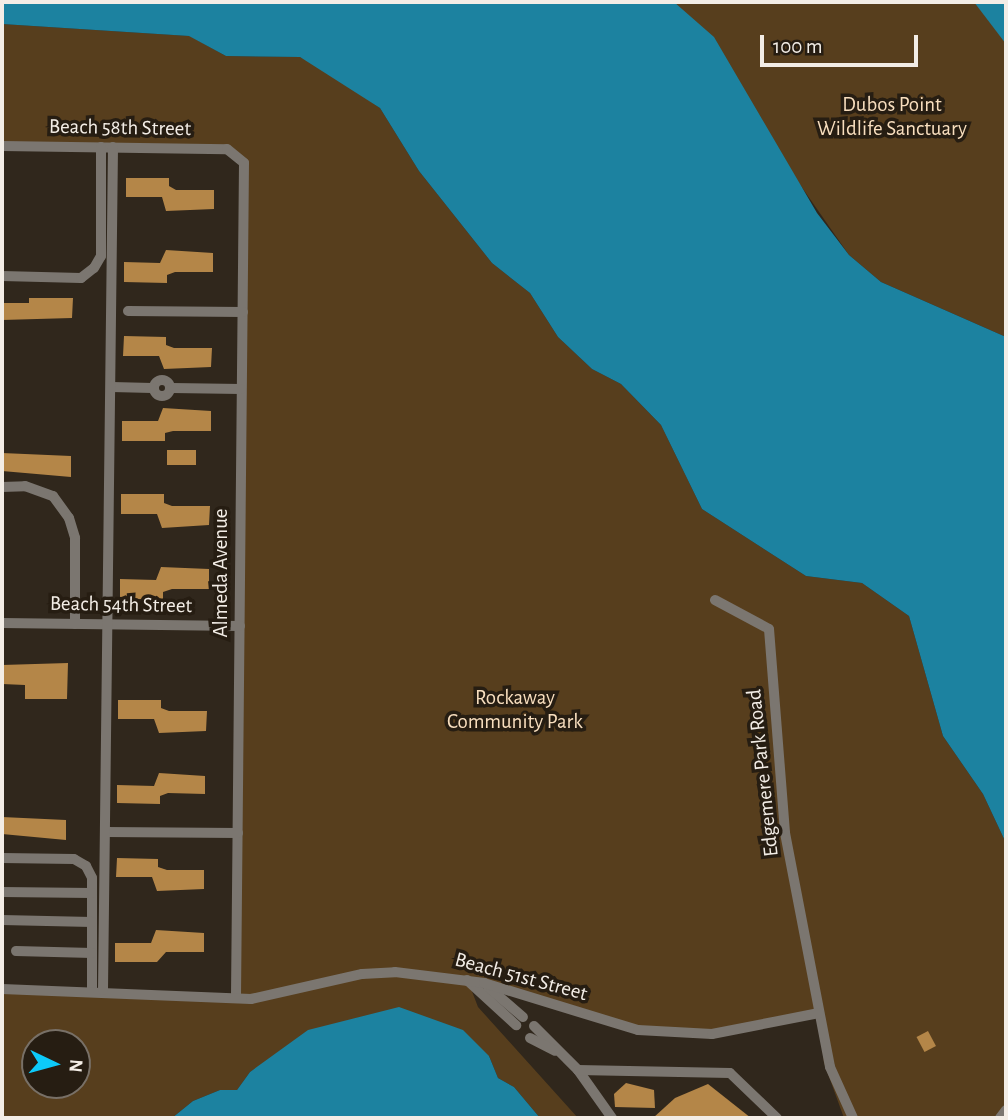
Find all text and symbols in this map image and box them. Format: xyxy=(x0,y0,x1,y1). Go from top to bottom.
scale bar xyxy=(763,21,920,65)
text: 100 m xyxy=(773,36,823,57)
park label: Dubos Point Wildlife Sanctuary xyxy=(817,92,967,142)
street label: Beach 58th Street xyxy=(49,114,191,142)
street label: Almeda Avenue xyxy=(208,508,234,638)
street label: Beach 54th Street xyxy=(50,591,192,619)
park label: Rockaway Community Park xyxy=(447,685,583,735)
street label: Edgemere Park Road xyxy=(742,688,784,858)
street label: Beach 51st Street xyxy=(452,947,590,1007)
north arrow xyxy=(21,1029,91,1099)
text: N xyxy=(65,1058,85,1073)

